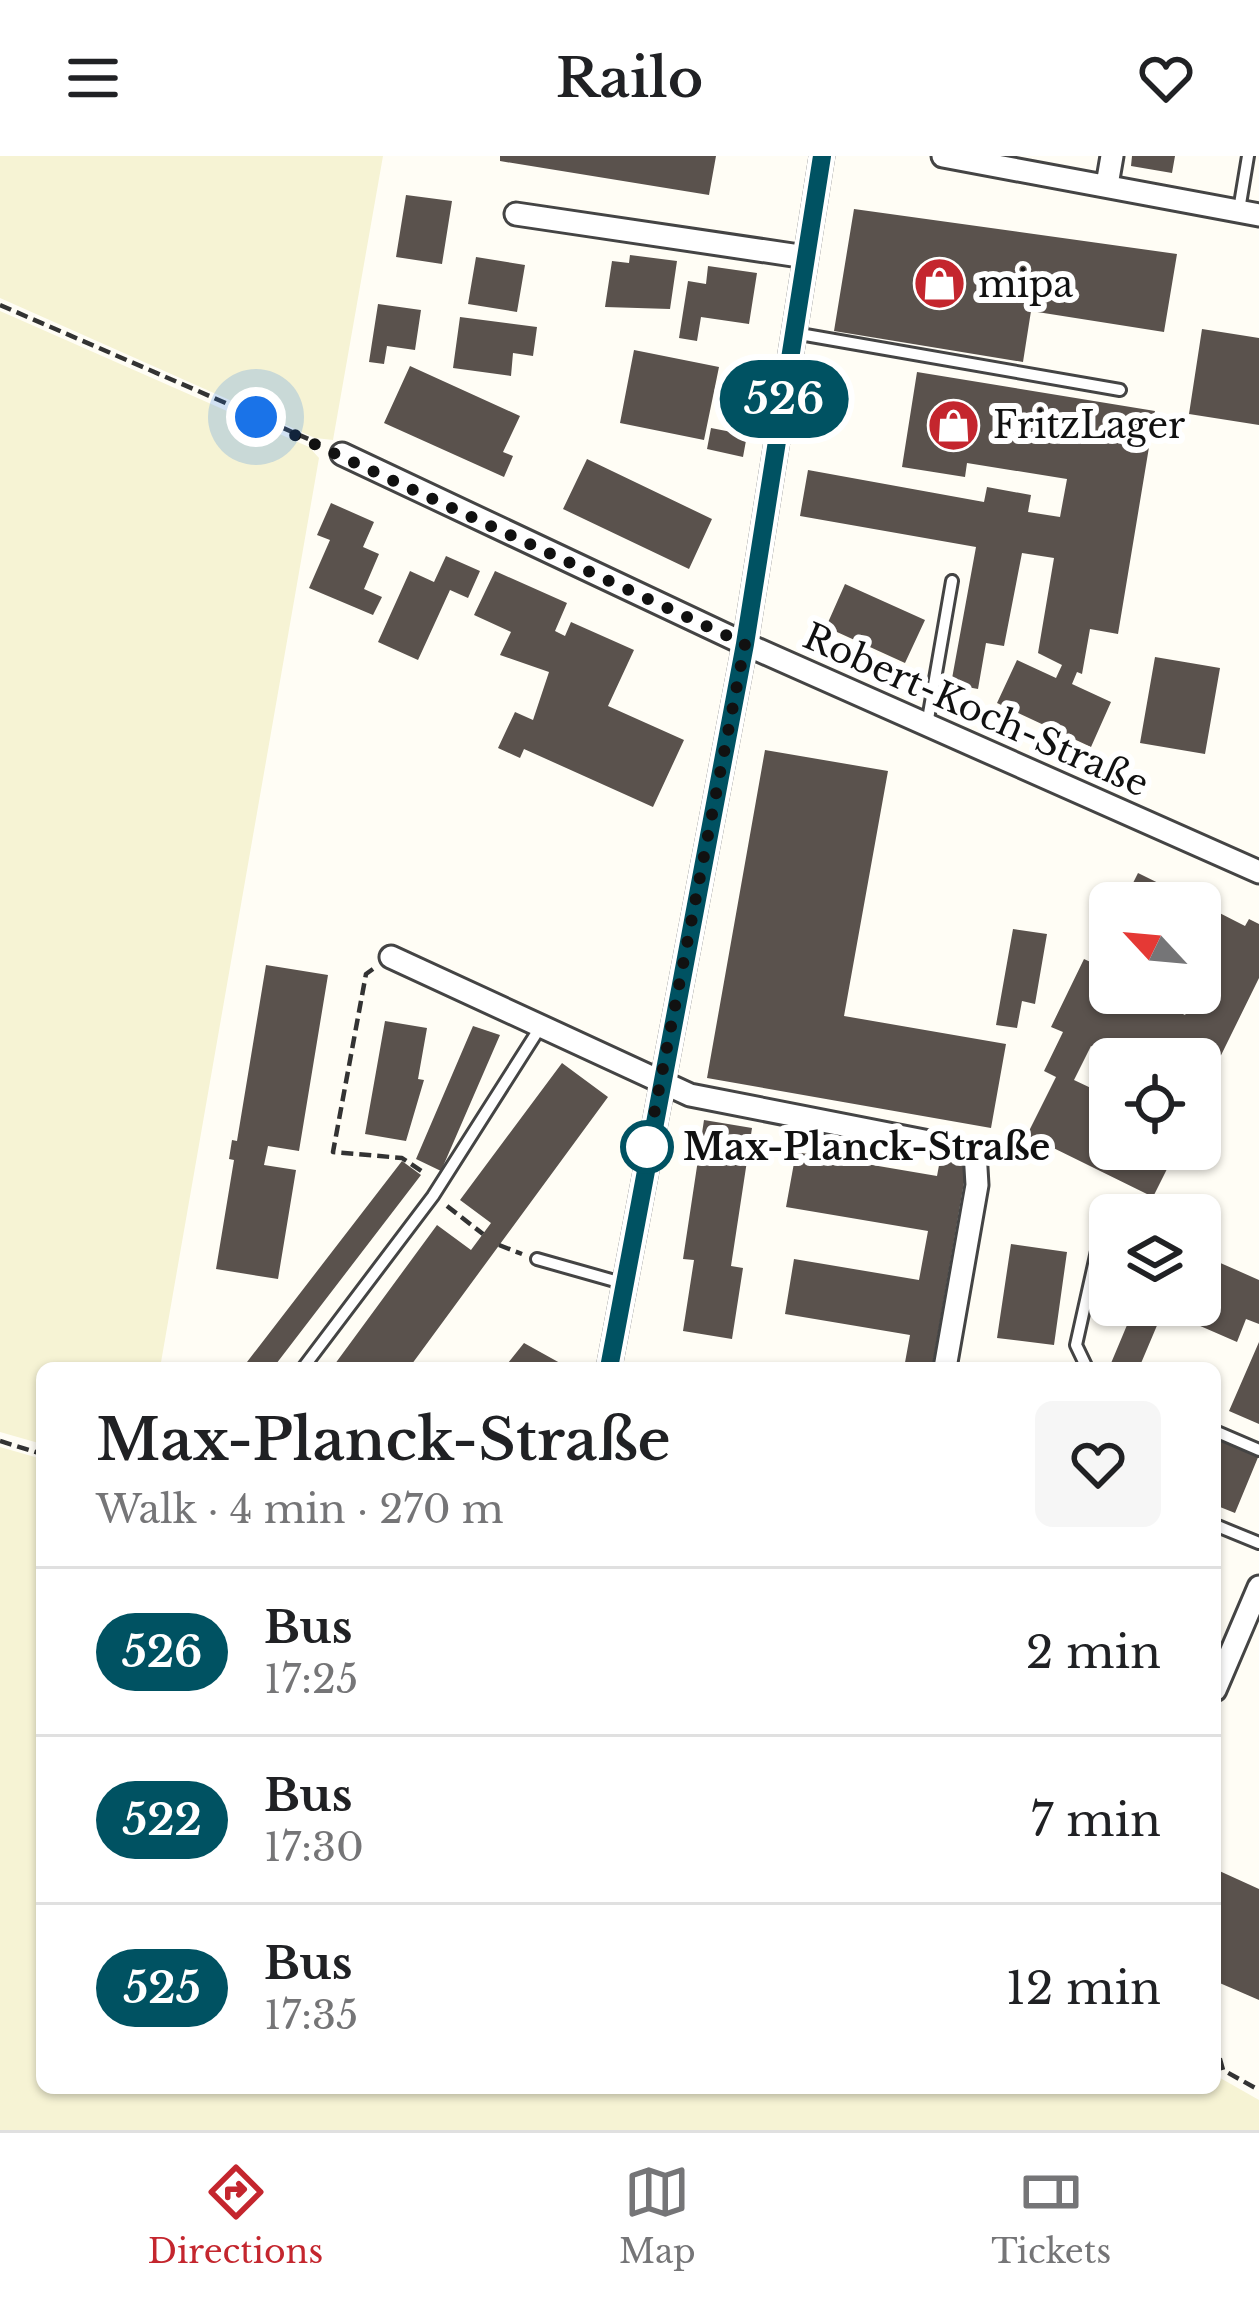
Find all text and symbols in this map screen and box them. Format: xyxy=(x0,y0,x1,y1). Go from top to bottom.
icon: menu xyxy=(60,45,126,111)
text: Railo xyxy=(556,45,703,112)
icon: heart xyxy=(1133,45,1199,111)
shop icon: mipa xyxy=(911,256,967,312)
place label: mipa xyxy=(978,262,1073,307)
line badge: 526 xyxy=(715,360,853,438)
text: 526 xyxy=(744,373,824,425)
your location xyxy=(226,387,286,447)
shop icon: FritzLager xyxy=(926,397,982,453)
place label: FritzLager xyxy=(993,403,1185,448)
street label: Robert-Koch-Straße xyxy=(796,614,1156,806)
north arrow xyxy=(1089,882,1221,1014)
map controls xyxy=(1089,882,1221,1326)
button: locate xyxy=(1089,1038,1221,1170)
marker: Max-Planck-Straße xyxy=(622,1122,672,1172)
place label: Max-Planck-Straße xyxy=(683,1125,1050,1170)
button: layers xyxy=(1089,1194,1221,1326)
button: heart xyxy=(1035,1401,1161,1527)
text: Max-Planck-Straße xyxy=(96,1405,671,1475)
text: Walk · 4 min · 270 m xyxy=(96,1485,504,1534)
text: Bus xyxy=(264,1599,352,1655)
text: 2 min xyxy=(1026,1624,1161,1680)
text: 526 xyxy=(122,1626,202,1678)
text: 17:25 xyxy=(264,1655,358,1704)
text: Bus xyxy=(264,1767,352,1823)
text: 7 min xyxy=(1031,1792,1161,1848)
text: 522 xyxy=(122,1794,202,1846)
text: 17:30 xyxy=(264,1823,364,1872)
text: Bus xyxy=(264,1935,352,1991)
text: 12 min xyxy=(1006,1960,1161,2016)
text: 525 xyxy=(123,1962,201,2014)
text: 17:35 xyxy=(264,1991,358,2040)
tab: Directions xyxy=(148,2159,323,2272)
tab: Map xyxy=(619,2159,696,2272)
tab: Tickets xyxy=(991,2159,1111,2272)

